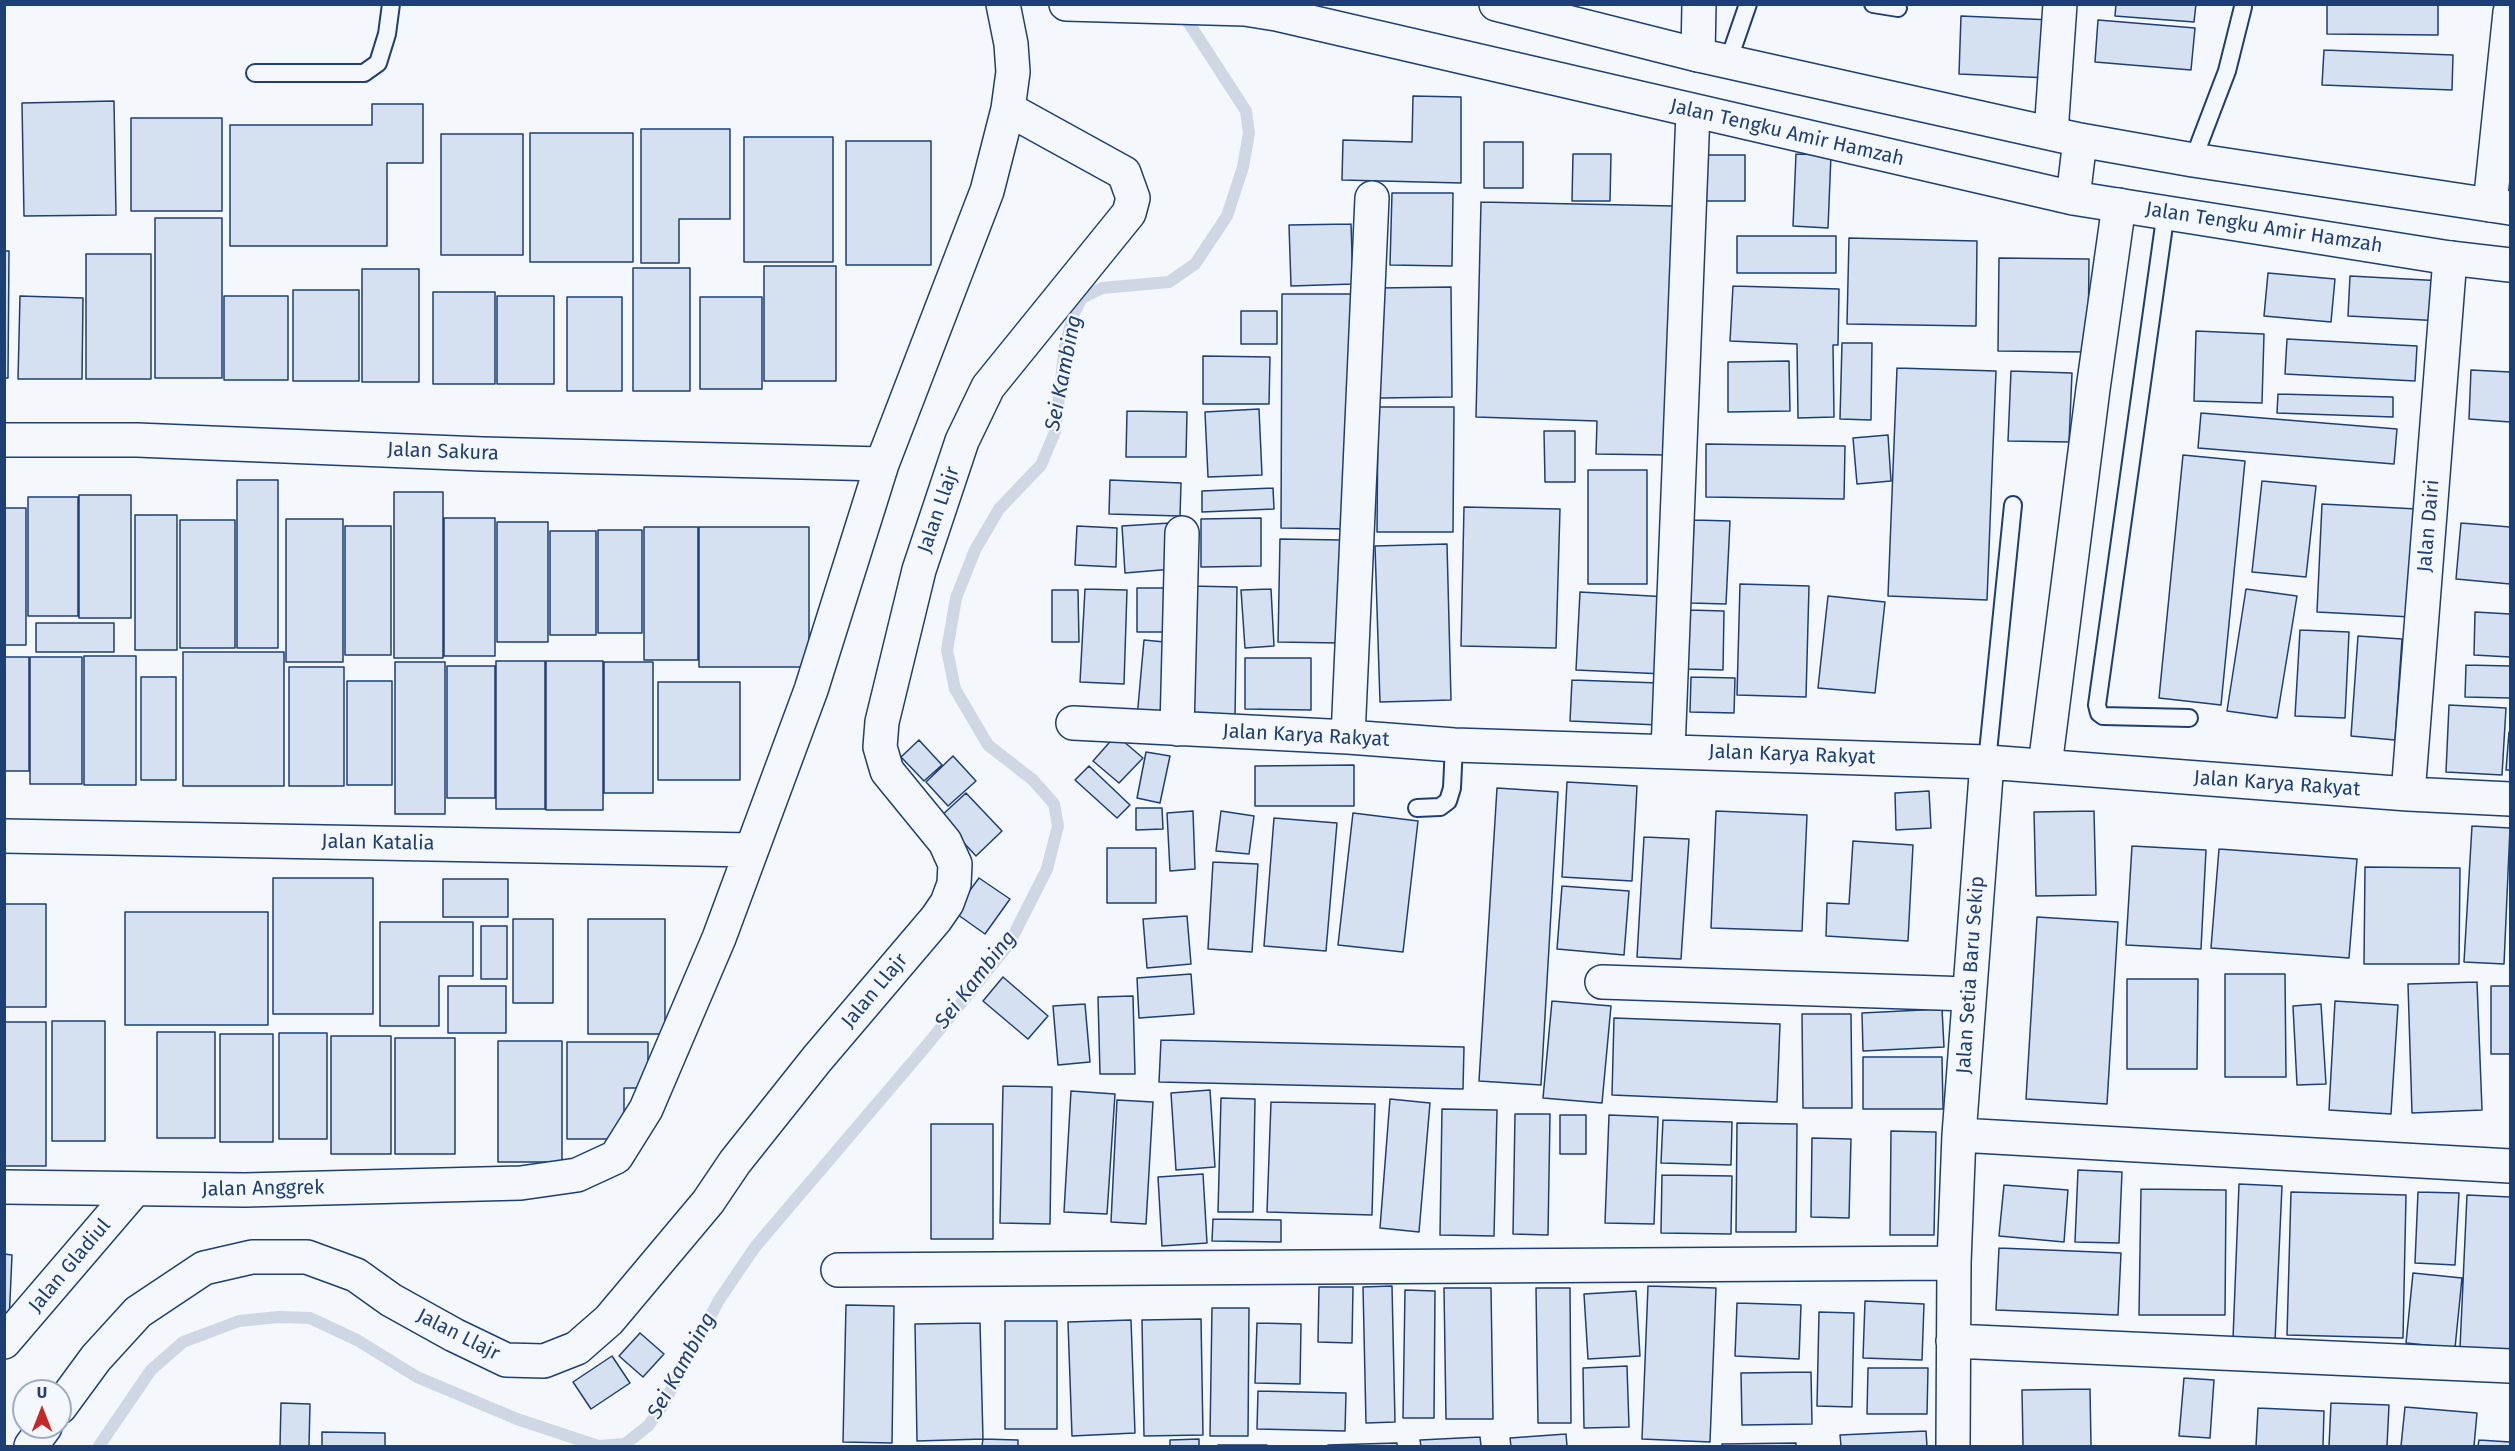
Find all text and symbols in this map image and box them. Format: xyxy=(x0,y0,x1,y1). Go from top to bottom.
street label: Jalan Tengku Amir Hamzah xyxy=(1668,94,1906,172)
street label: Jalan Tengku Amir Hamzah xyxy=(2144,197,2384,259)
water label: Sei Kambing xyxy=(1040,313,1088,433)
street label: Jalan Sakura xyxy=(387,438,499,466)
street label: Jalan Llajr xyxy=(913,464,965,556)
street label: Jalan Dairi xyxy=(2413,479,2445,573)
street label: Jalan Karya Rakyat xyxy=(1222,720,1390,752)
street label: Jalan Karya Rakyat xyxy=(1708,740,1876,770)
street label: Jalan Karya Rakyat xyxy=(2193,766,2361,802)
street label: Jalan Katalia xyxy=(321,830,435,856)
street label: Jalan Setia Baru Sekip xyxy=(1952,875,1990,1075)
water label: Sei Kambing xyxy=(930,926,1022,1034)
street label: Jalan Llajr xyxy=(837,949,913,1033)
street label: Jalan Anggrek xyxy=(201,1176,325,1202)
street label: Jalan Gladiul xyxy=(24,1214,116,1318)
street label: Jalan Llajr xyxy=(412,1304,504,1366)
water label: Sei Kambing xyxy=(642,1308,722,1424)
north arrow xyxy=(12,1379,72,1439)
text: U xyxy=(37,1383,47,1402)

